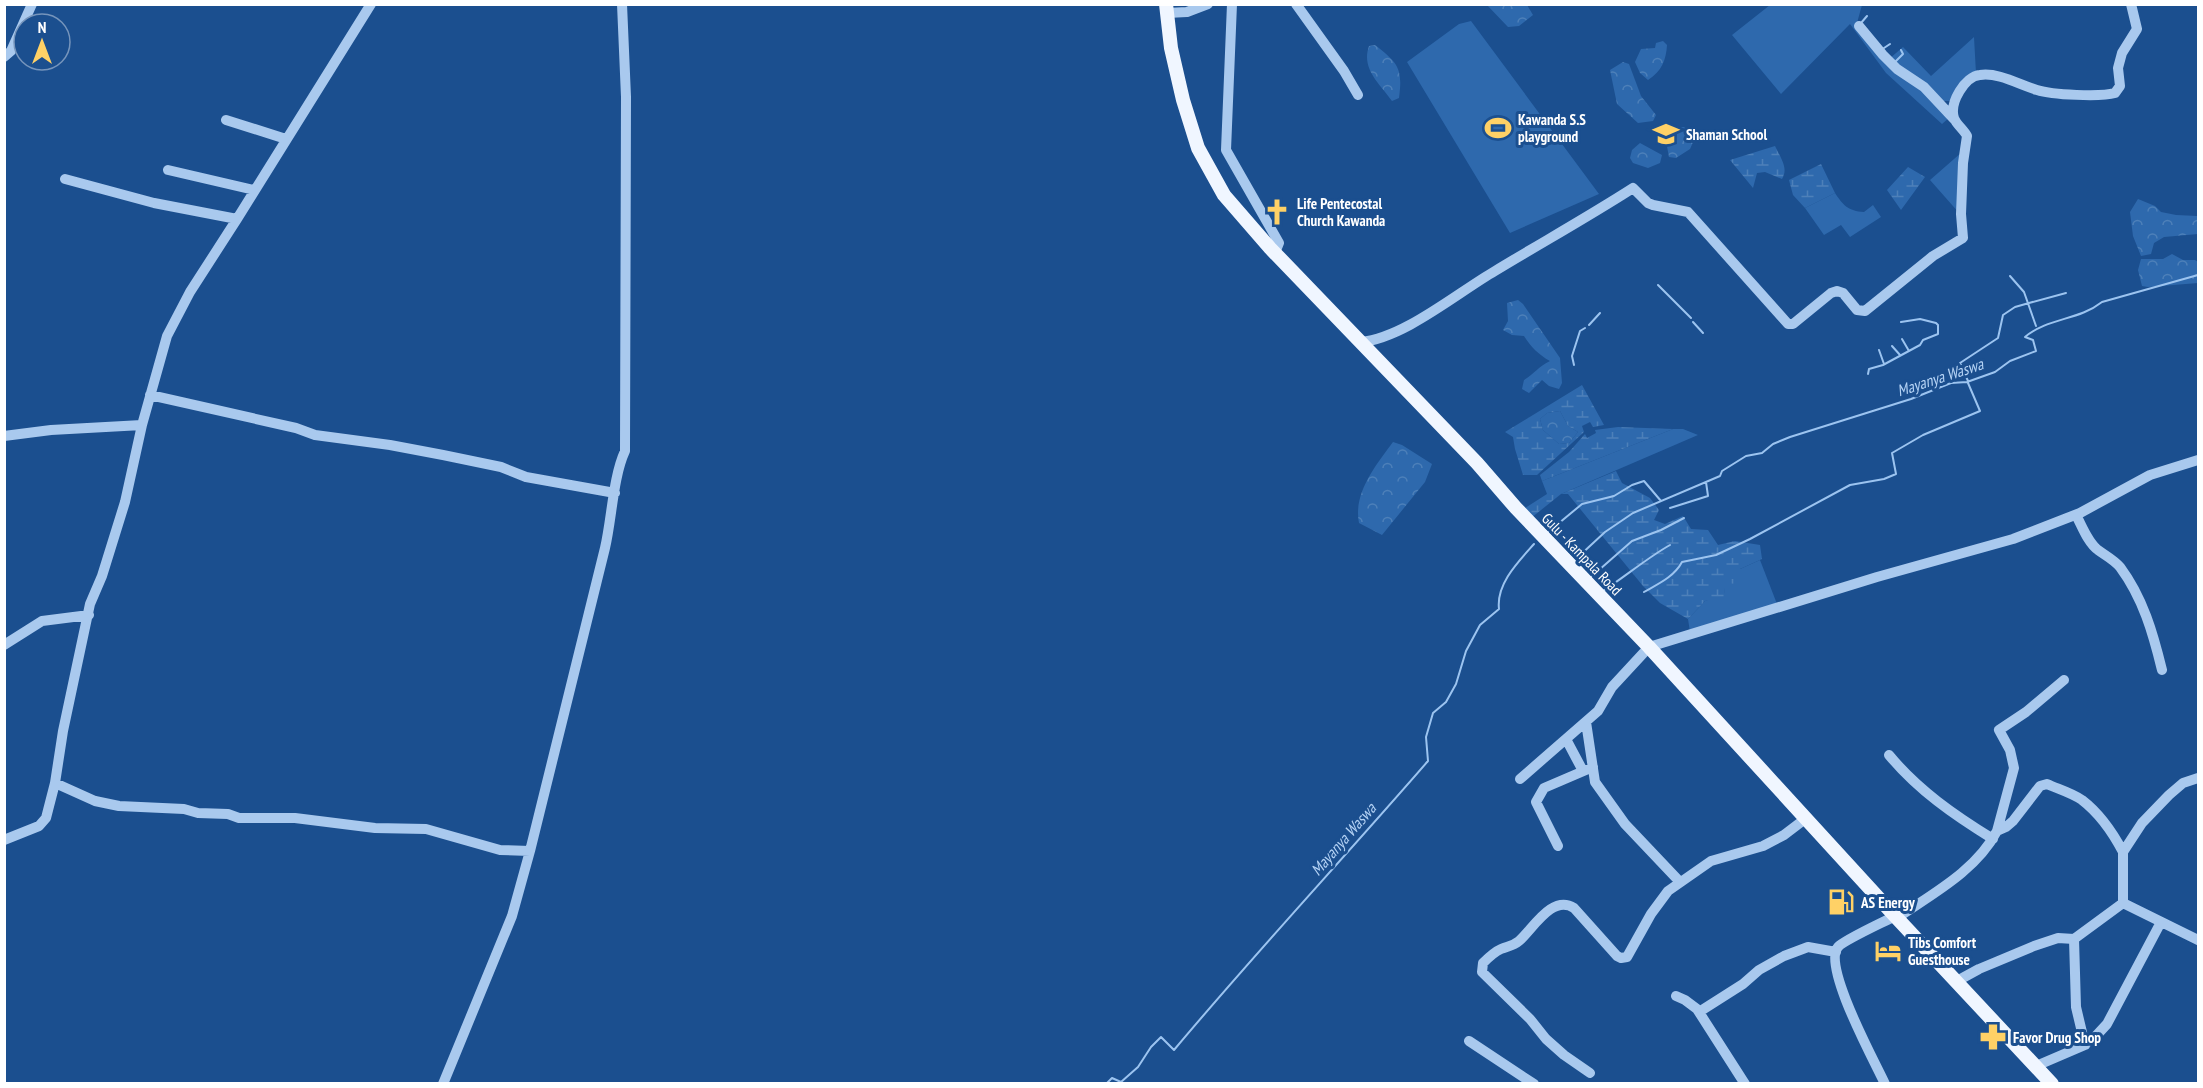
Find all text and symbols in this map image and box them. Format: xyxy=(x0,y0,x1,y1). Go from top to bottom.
north arrow xyxy=(12,12,72,72)
text: N xyxy=(38,17,46,37)
place label: Kawanda S.S playground xyxy=(1518,110,1586,146)
sports icon: Kawanda S.S playground xyxy=(1483,113,1513,143)
school or university icon: Shaman School xyxy=(1651,119,1681,149)
place label: Shaman School xyxy=(1686,125,1767,144)
place label: Life Pentecostal Church Kawanda xyxy=(1297,194,1385,230)
church icon: Life Pentecostal Church Kawanda xyxy=(1262,197,1292,227)
water label: Mayanya Waswa xyxy=(1894,353,1987,400)
street label: Gulu - Kampala Road xyxy=(1538,509,1626,599)
water label: Mayanya Waswa xyxy=(1306,797,1381,879)
fuel station icon: AS Energy xyxy=(1826,887,1856,917)
place label: AS Energy xyxy=(1860,893,1916,912)
place label: Tibs Comfort Guesthouse xyxy=(1908,933,1977,969)
hotel icon: Tibs Comfort Guesthouse xyxy=(1873,936,1903,966)
pharmacy icon: Favor Drug Shop xyxy=(1978,1022,2008,1052)
place label: Favor Drug Shop xyxy=(2013,1028,2101,1047)

